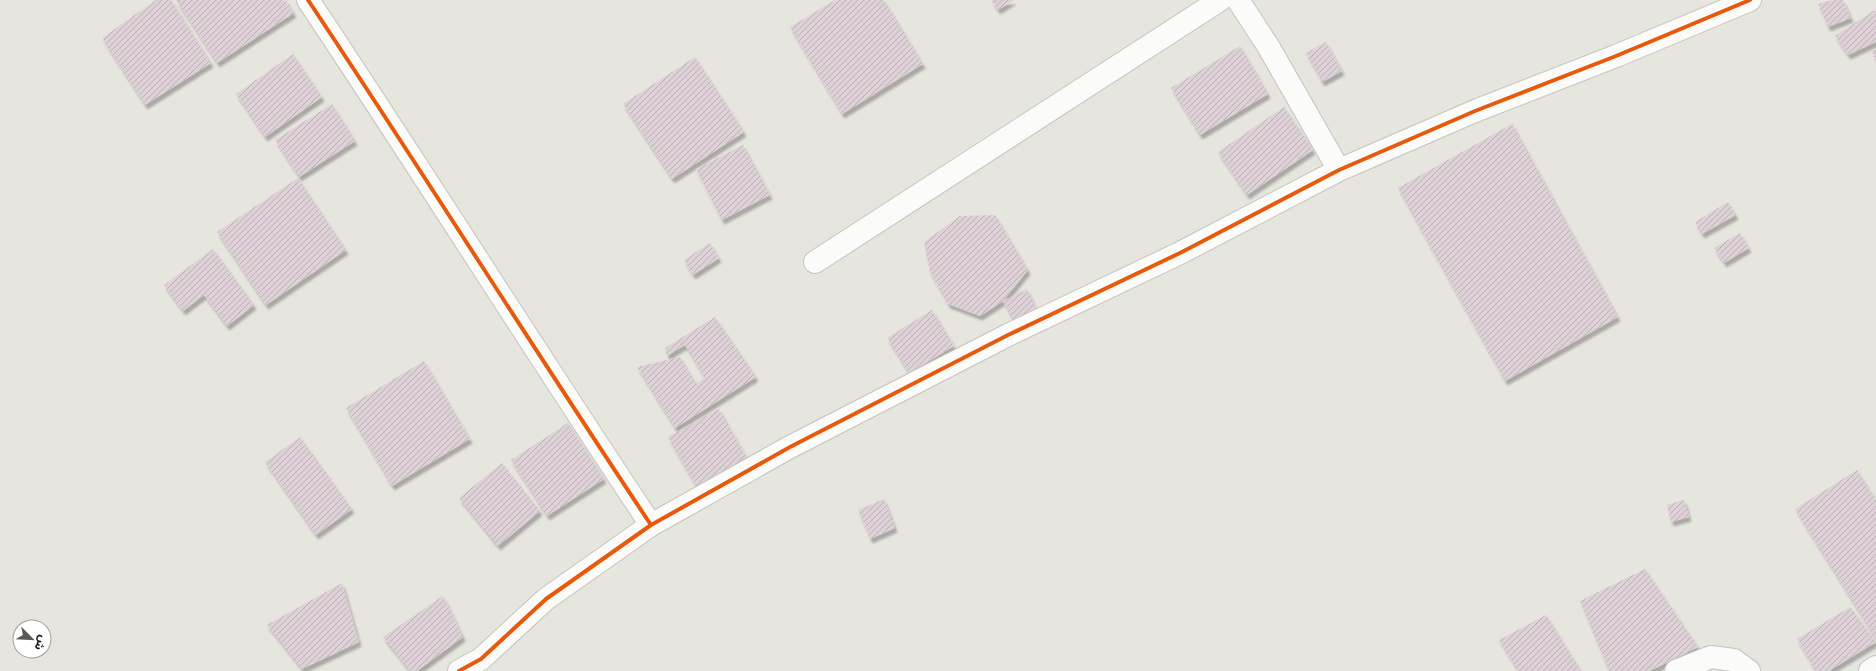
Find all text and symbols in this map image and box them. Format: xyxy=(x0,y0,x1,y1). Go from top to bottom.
north arrow xyxy=(12,619,52,659)
text: ش xyxy=(32,633,51,653)

